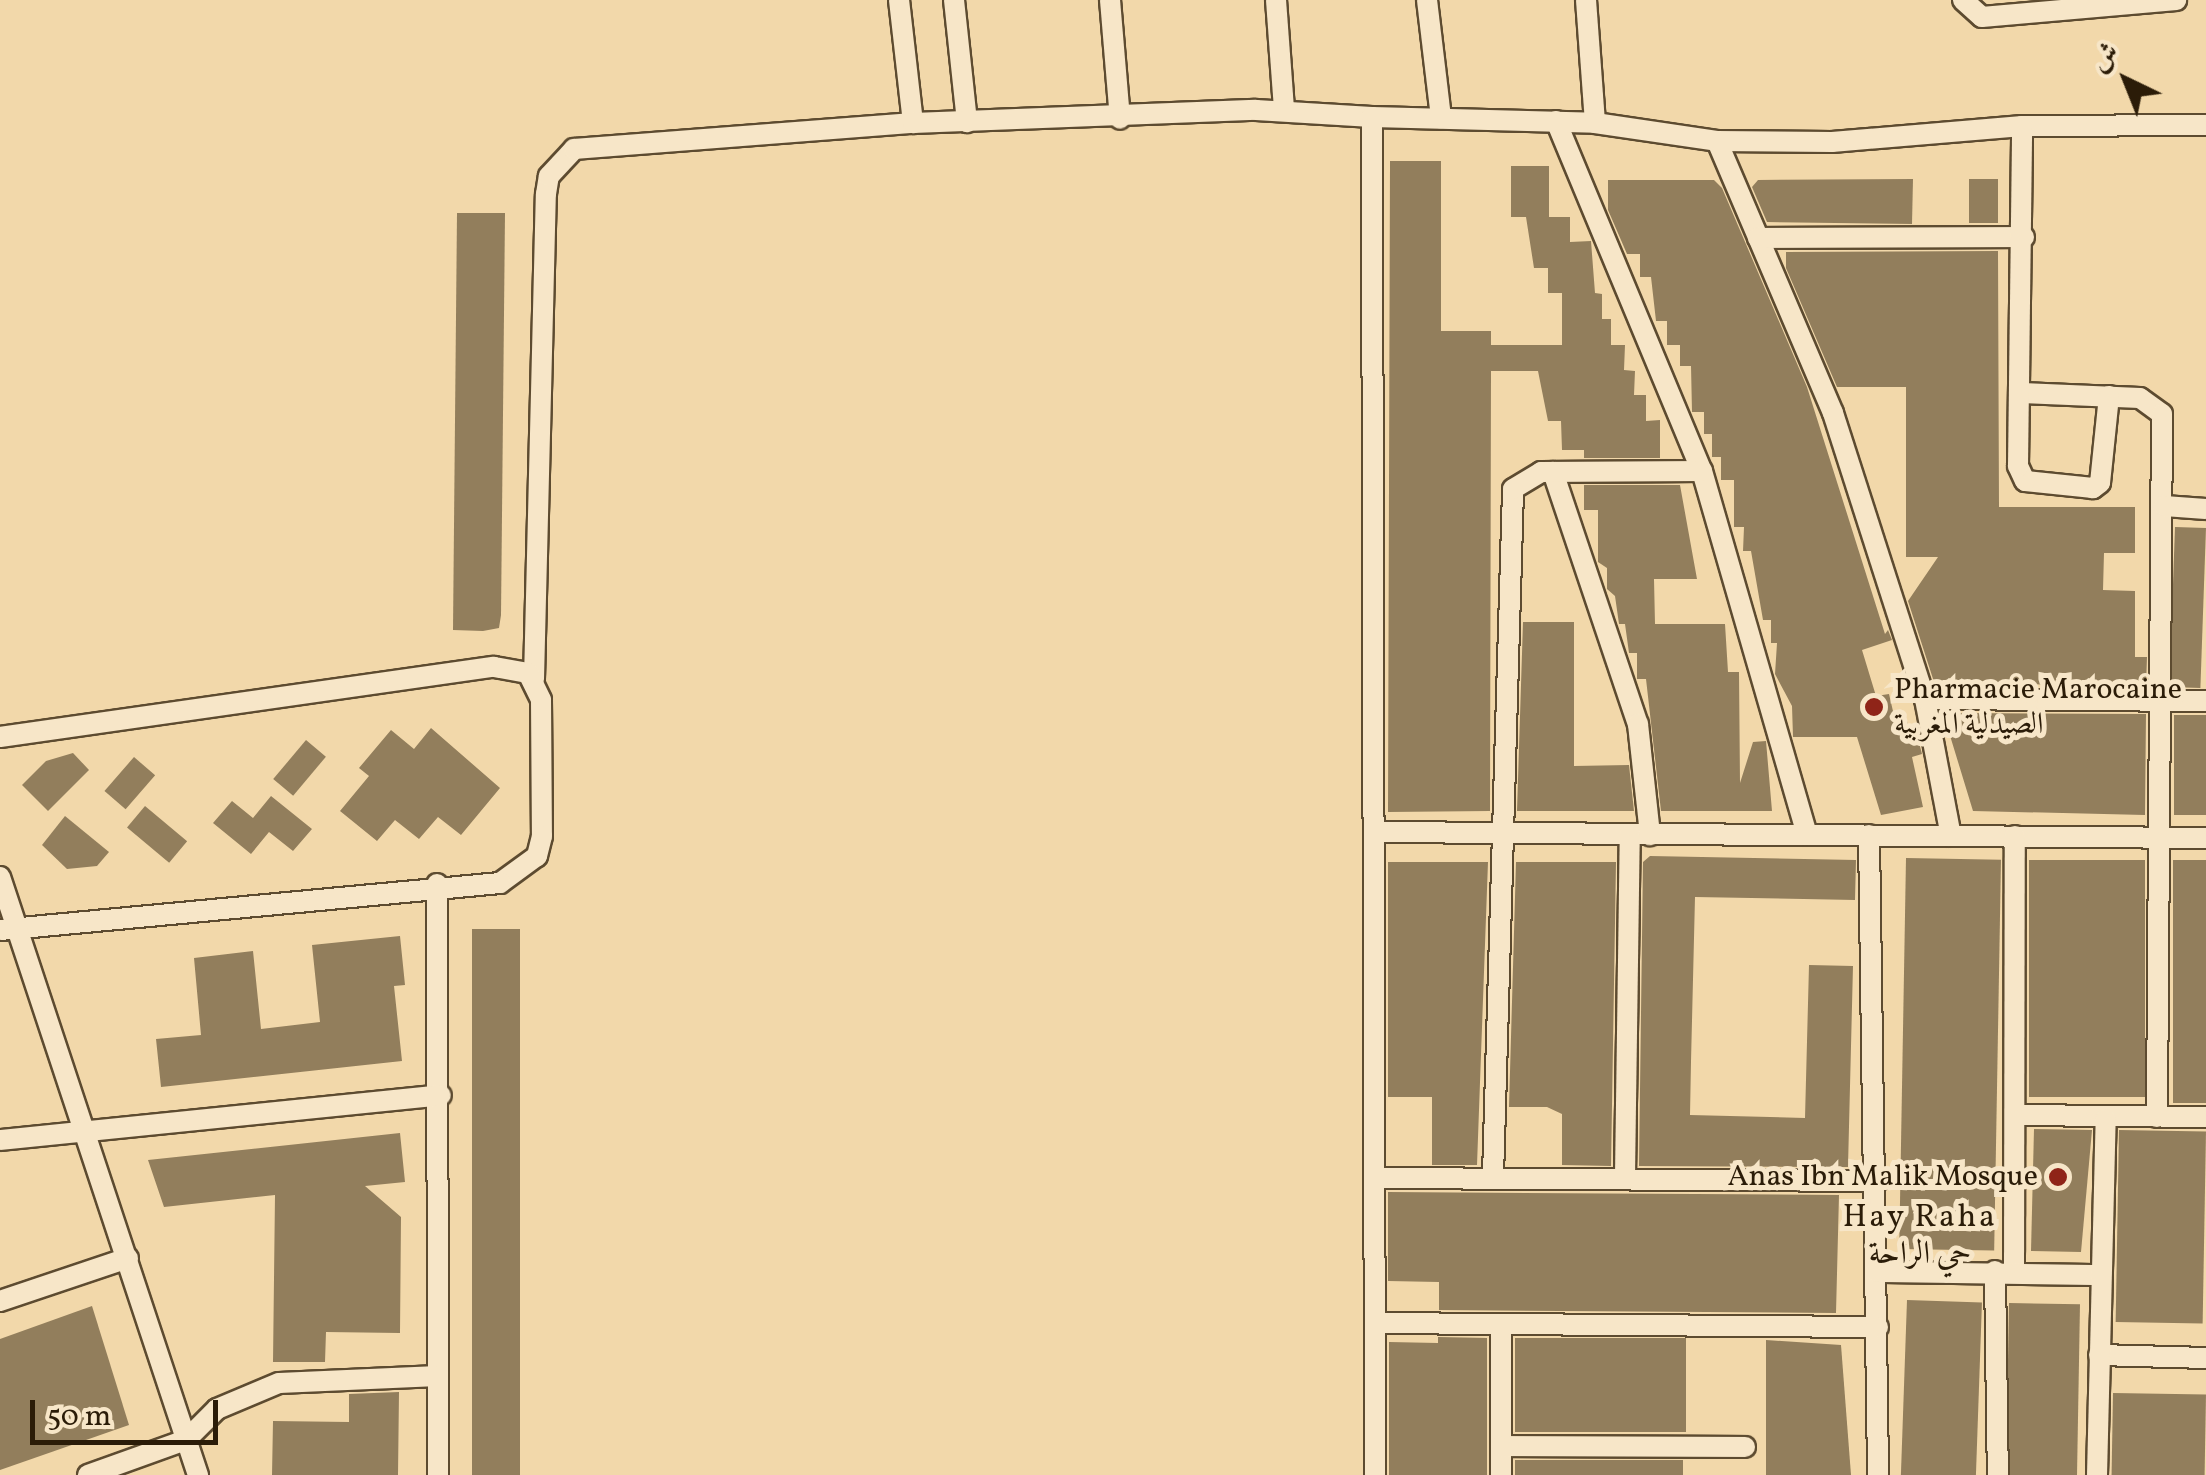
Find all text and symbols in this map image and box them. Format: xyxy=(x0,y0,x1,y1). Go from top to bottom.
north arrow xyxy=(2076,30,2176,130)
text: ش xyxy=(2082,34,2129,81)
place label: Pharmacie Marocaine الصيدلية المغربية xyxy=(1894,672,2182,742)
marker: Pharmacie Marocaine الصيدلية المغربية xyxy=(1863,696,1885,718)
place label: Anas Ibn Malik Mosque xyxy=(1727,1159,2038,1195)
marker: Anas Ibn Malik Mosque xyxy=(2047,1166,2069,1188)
district label: Hay Raha حي الراحة xyxy=(1842,1200,1998,1275)
scale bar xyxy=(35,1380,222,1442)
text: 50 m xyxy=(47,1396,111,1438)

